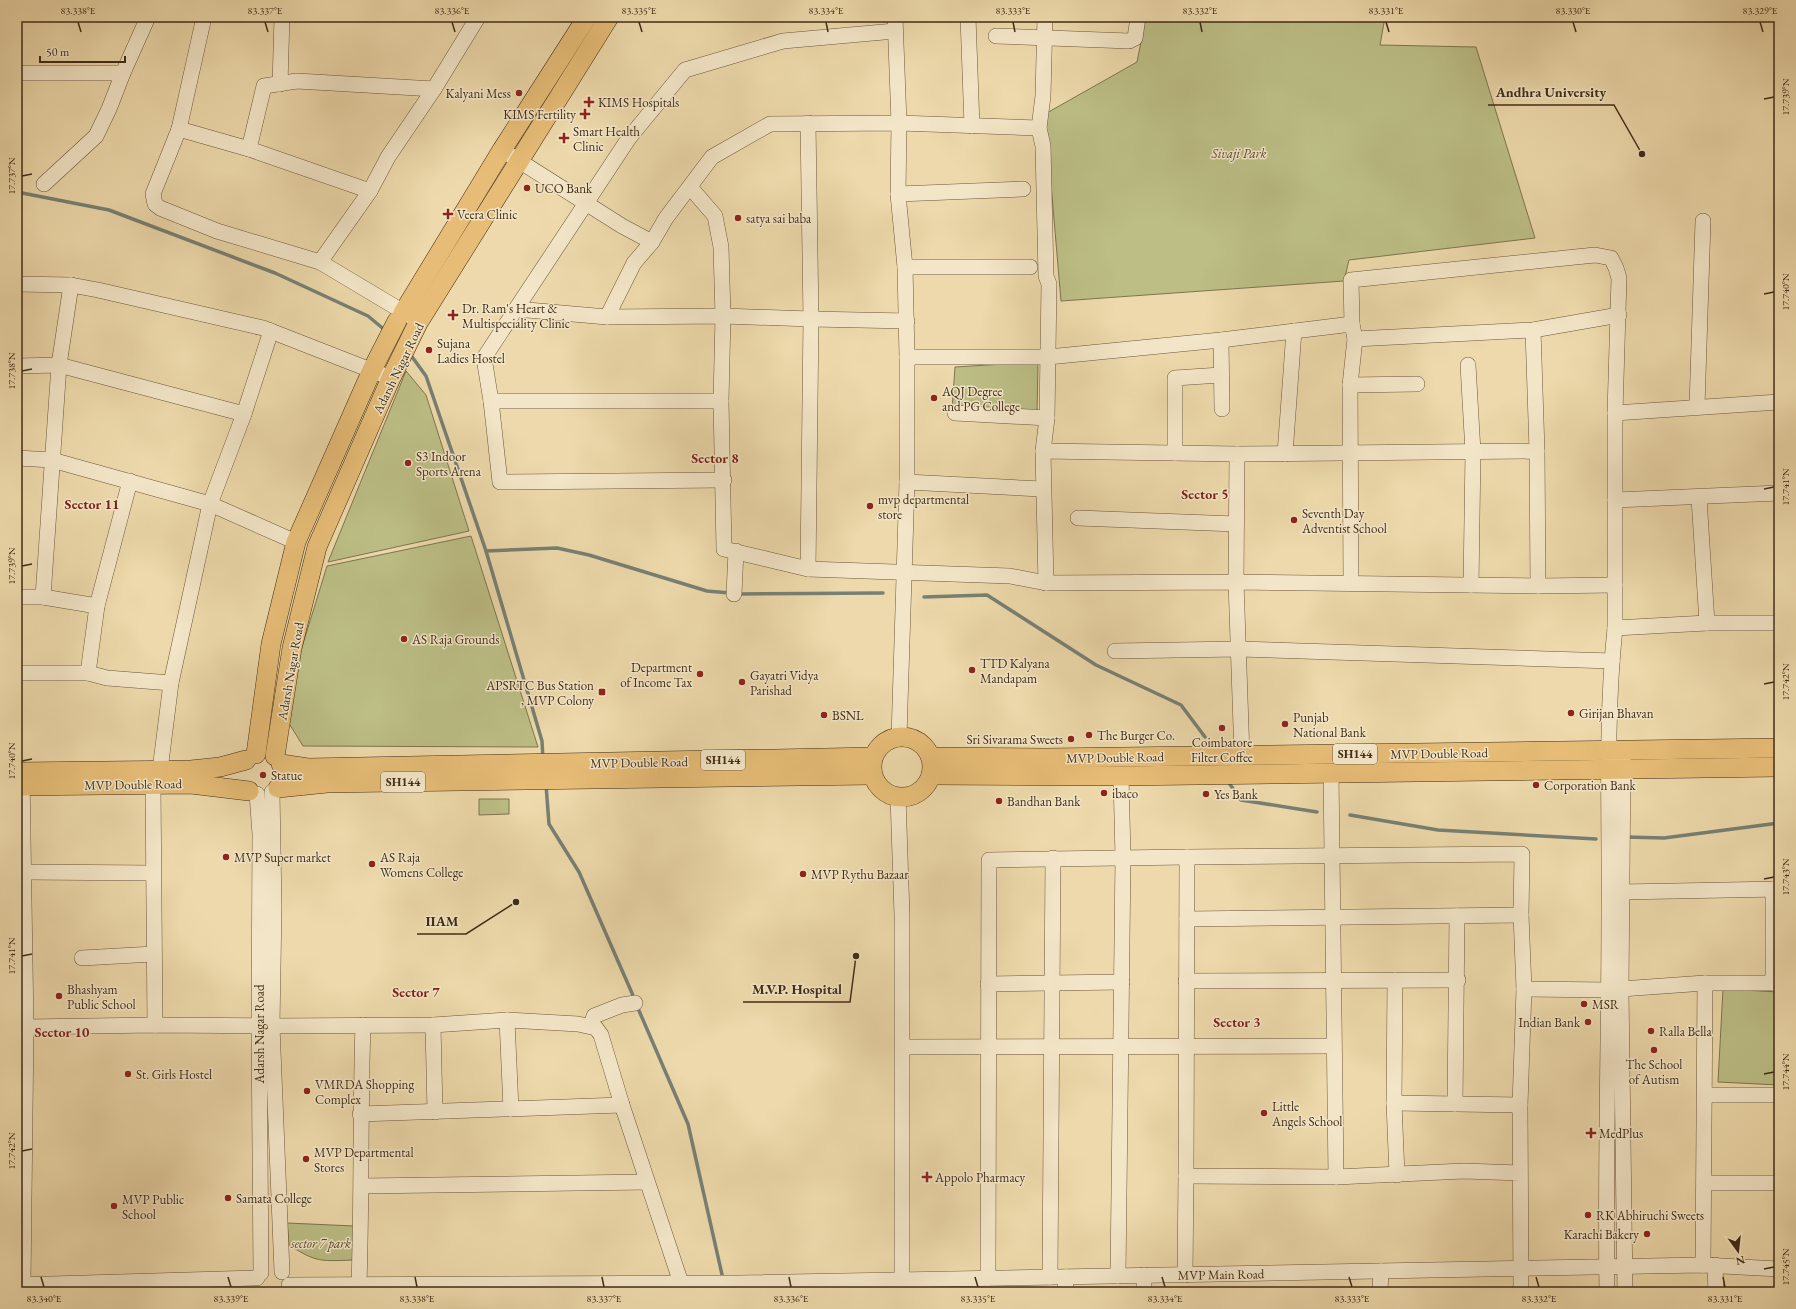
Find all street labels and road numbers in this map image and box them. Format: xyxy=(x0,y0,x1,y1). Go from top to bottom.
street label: Adarsh Nagar Road xyxy=(369,320,428,417)
street label: Adarsh Nagar Road xyxy=(273,620,308,722)
road number: SH144 xyxy=(1333,744,1377,764)
street label: MVP Double Road xyxy=(1390,744,1488,763)
street label: MVP Double Road xyxy=(1066,748,1164,767)
road number: SH144 xyxy=(701,750,745,770)
street label: MVP Double Road xyxy=(590,753,688,772)
road number: SH144 xyxy=(381,772,425,792)
street label: MVP Double Road xyxy=(84,775,182,794)
street label: Adarsh Nagar Road xyxy=(251,984,268,1085)
street label: MVP Main Road xyxy=(1177,1265,1265,1284)

